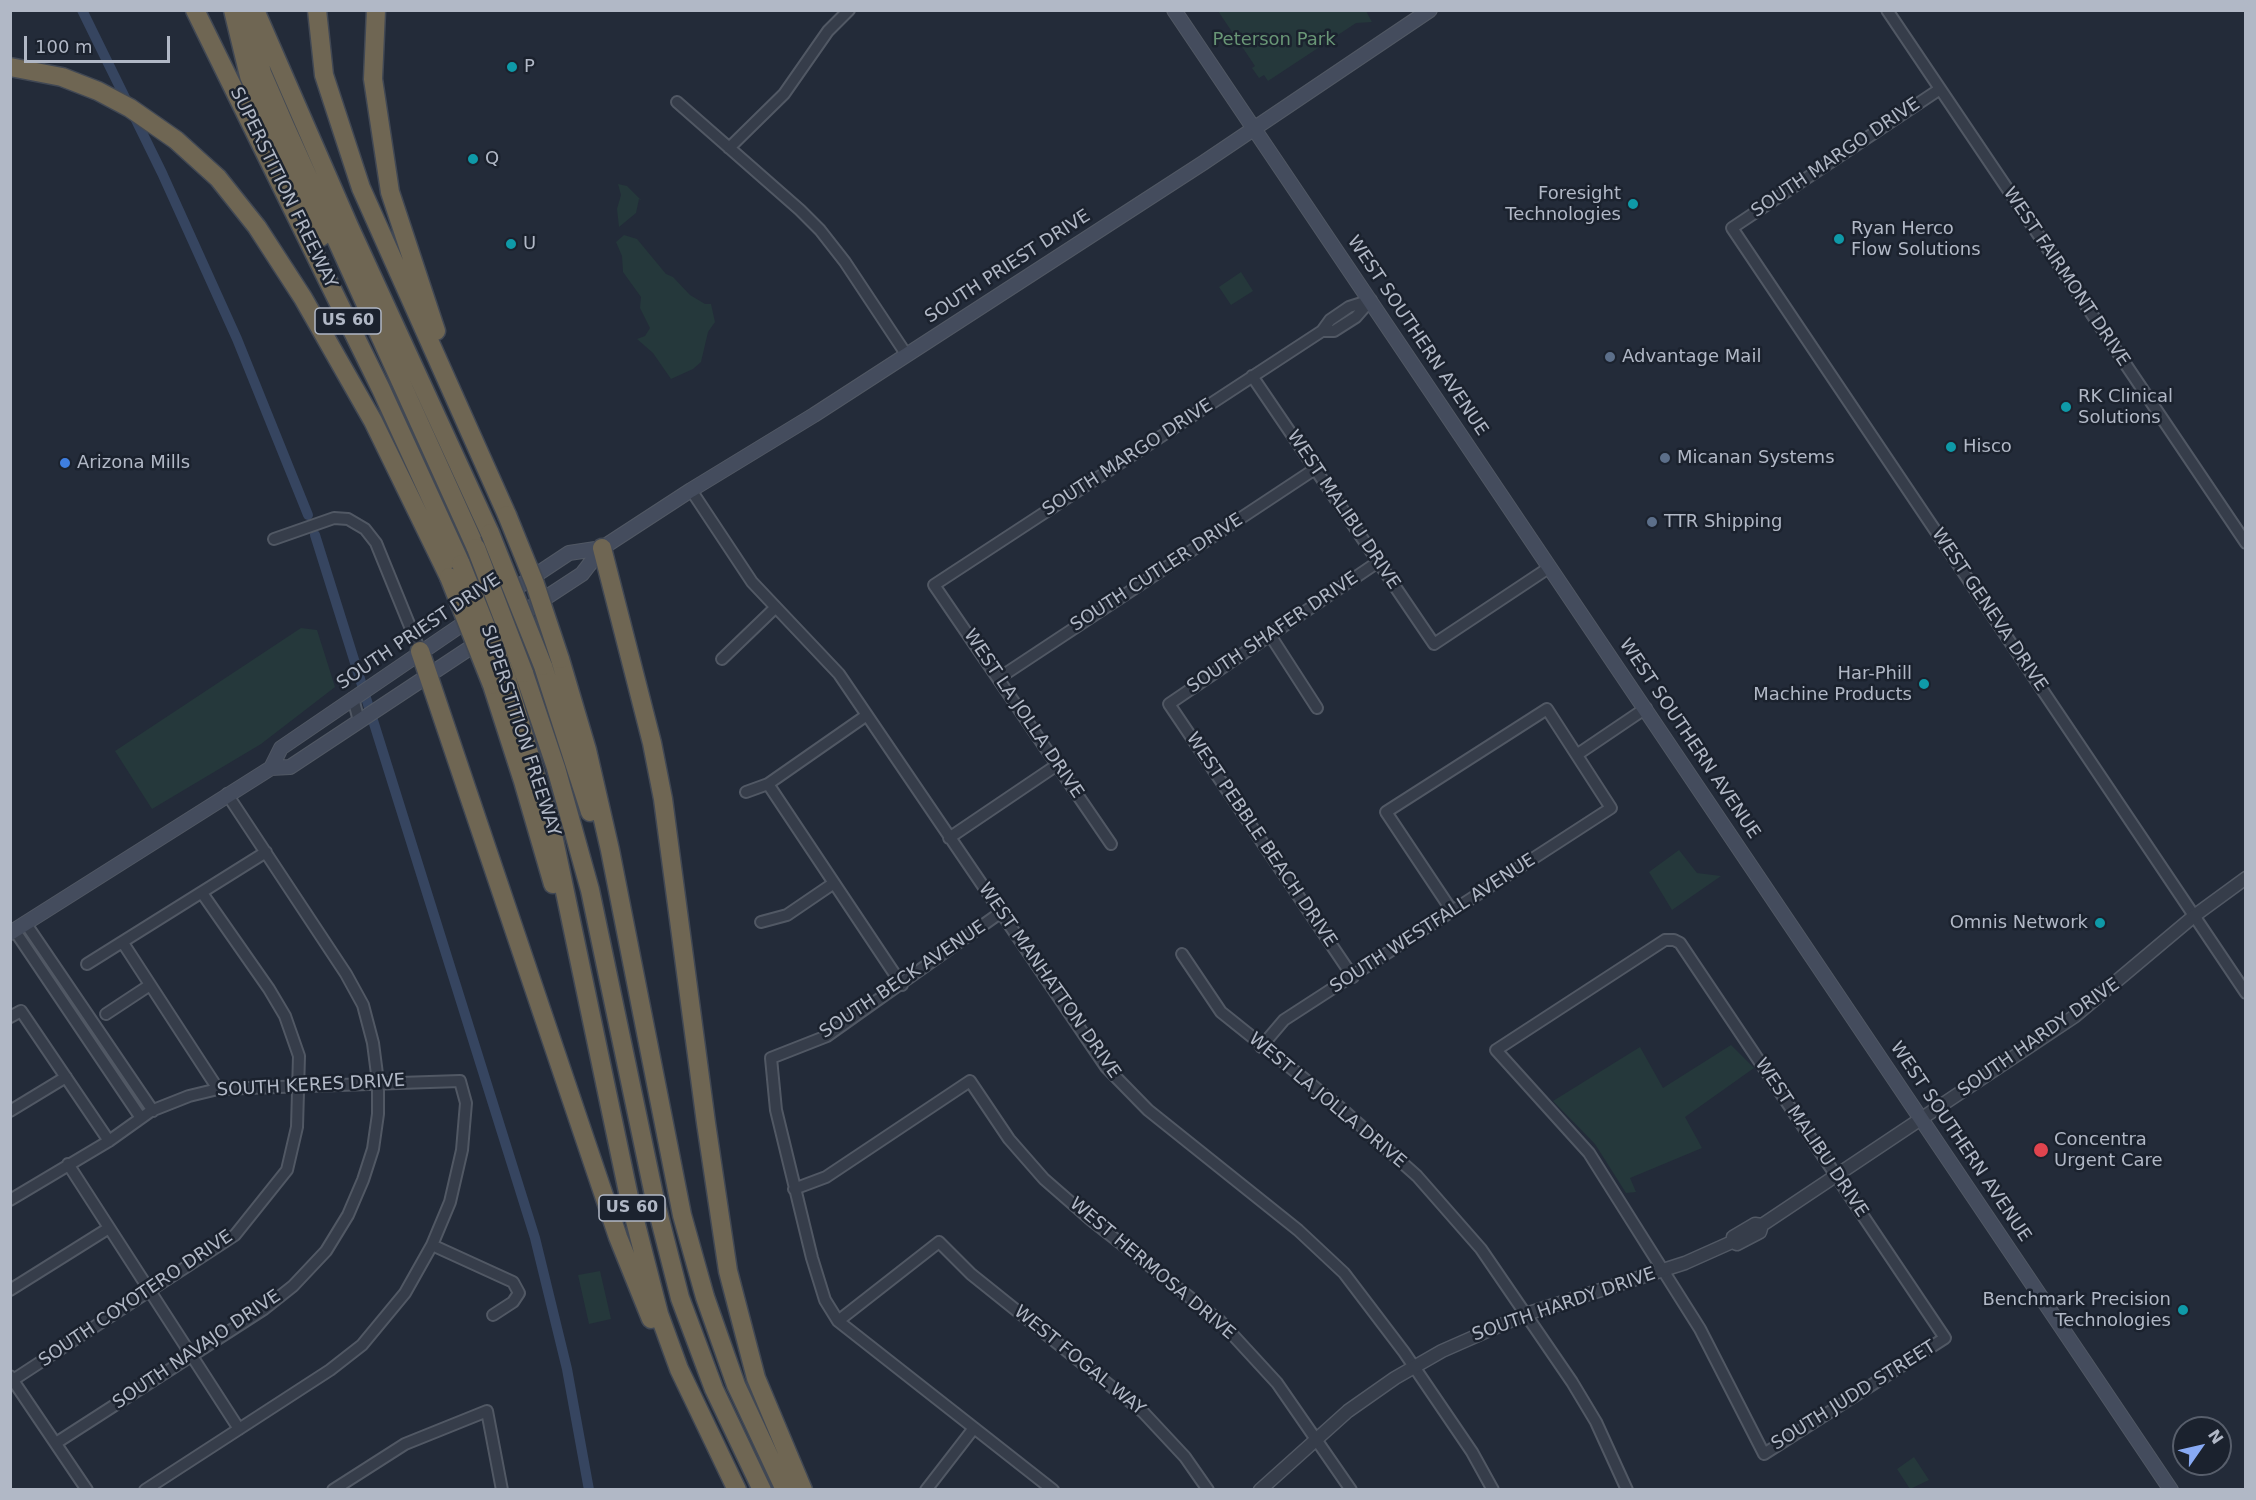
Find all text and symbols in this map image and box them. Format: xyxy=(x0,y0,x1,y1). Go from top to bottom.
scale bar xyxy=(27,24,172,62)
park label: Peterson Park xyxy=(1212,29,1336,51)
text: 100 m xyxy=(35,36,93,57)
place label: P xyxy=(524,56,535,78)
marker: P xyxy=(505,60,519,74)
street label: SUPERSTITION FREEWAY xyxy=(225,84,341,292)
street label: SOUTH MARGO DRIVE xyxy=(1748,94,1924,222)
place label: Q xyxy=(485,148,499,170)
marker: Q xyxy=(466,152,480,166)
place label: Foresight Technologies xyxy=(1505,183,1621,226)
street label: WEST FAIRMONT DRIVE xyxy=(1998,183,2134,371)
marker: Foresight Technologies xyxy=(1626,197,1640,211)
street label: SOUTH PRIEST DRIVE xyxy=(921,206,1095,328)
place label: Ryan Herco Flow Solutions xyxy=(1851,218,1981,260)
street label: WEST SOUTHERN AVENUE xyxy=(1342,232,1492,440)
marker: Ryan Herco Flow Solutions xyxy=(1832,232,1846,246)
place label: U xyxy=(523,233,536,255)
marker: U xyxy=(504,237,518,251)
road number: US 60 xyxy=(315,308,381,334)
place label: Advantage Mail xyxy=(1622,346,1761,368)
marker: Advantage Mail xyxy=(1603,350,1617,364)
place label: RK Clinical Solutions xyxy=(2078,386,2173,428)
street label: SOUTH MARGO DRIVE xyxy=(1039,395,1217,521)
marker: RK Clinical Solutions xyxy=(2059,400,2073,414)
street label: WEST MALIBU DRIVE xyxy=(1282,426,1404,594)
place label: Hisco xyxy=(1963,436,2012,458)
marker: Hisco xyxy=(1944,440,1958,454)
place label: Micanan Systems xyxy=(1677,447,1835,469)
marker: Micanan Systems xyxy=(1658,451,1672,465)
place label: Arizona Mills xyxy=(77,452,190,474)
marker: Arizona Mills xyxy=(58,456,72,470)
street label: SOUTH CUTLER DRIVE xyxy=(1067,509,1247,637)
place label: TTR Shipping xyxy=(1664,511,1782,533)
marker: TTR Shipping xyxy=(1645,515,1659,529)
street label: WEST GENEVA DRIVE xyxy=(1926,524,2052,696)
street label: SOUTH SHAFER DRIVE xyxy=(1183,568,1363,698)
street label: SOUTH PRIEST DRIVE xyxy=(333,569,505,695)
street label: SUPERSTITION FREEWAY xyxy=(476,623,564,839)
street label: WEST LA JOLLA DRIVE xyxy=(958,625,1088,803)
street label: WEST SOUTHERN AVENUE xyxy=(1614,635,1764,843)
place label: Har-Phill Machine Products xyxy=(1753,663,1912,706)
marker: Har-Phill Machine Products xyxy=(1917,677,1931,691)
street label: WEST PEBBLE BEACH DRIVE xyxy=(1181,729,1341,951)
street label: SOUTH WESTFALL AVENUE xyxy=(1326,850,1540,998)
street label: WEST MANHATTON DRIVE xyxy=(973,879,1125,1083)
place label: Omnis Network xyxy=(1950,912,2088,934)
street label: SOUTH BECK AVENUE xyxy=(816,916,990,1044)
marker: Omnis Network xyxy=(2093,916,2107,930)
street label: SOUTH HARDY DRIVE xyxy=(1954,974,2124,1102)
street label: WEST LA JOLLA DRIVE xyxy=(1244,1029,1410,1173)
street label: WEST SOUTHERN AVENUE xyxy=(1885,1038,2035,1246)
street label: WEST MALIBU DRIVE xyxy=(1750,1054,1872,1222)
street label: SOUTH KERES DRIVE xyxy=(216,1070,406,1102)
place label: Concentra Urgent Care xyxy=(2054,1129,2163,1172)
marker: Concentra Urgent Care xyxy=(2032,1141,2050,1159)
street label: WEST HERMOSA DRIVE xyxy=(1065,1193,1239,1345)
road number: US 60 xyxy=(599,1195,665,1221)
street label: SOUTH COYOTERO DRIVE xyxy=(35,1226,237,1372)
street label: SOUTH HARDY DRIVE xyxy=(1470,1263,1658,1347)
street label: SOUTH NAVAJO DRIVE xyxy=(109,1286,285,1414)
place label: Benchmark Precision Technologies xyxy=(1982,1289,2171,1332)
street label: WEST FOGAL WAY xyxy=(1009,1301,1149,1421)
marker: Benchmark Precision Technologies xyxy=(2176,1303,2190,1317)
street label: SOUTH JUDD STREET xyxy=(1768,1337,1940,1455)
north arrow xyxy=(2172,1416,2232,1476)
text: N xyxy=(2204,1426,2227,1448)

